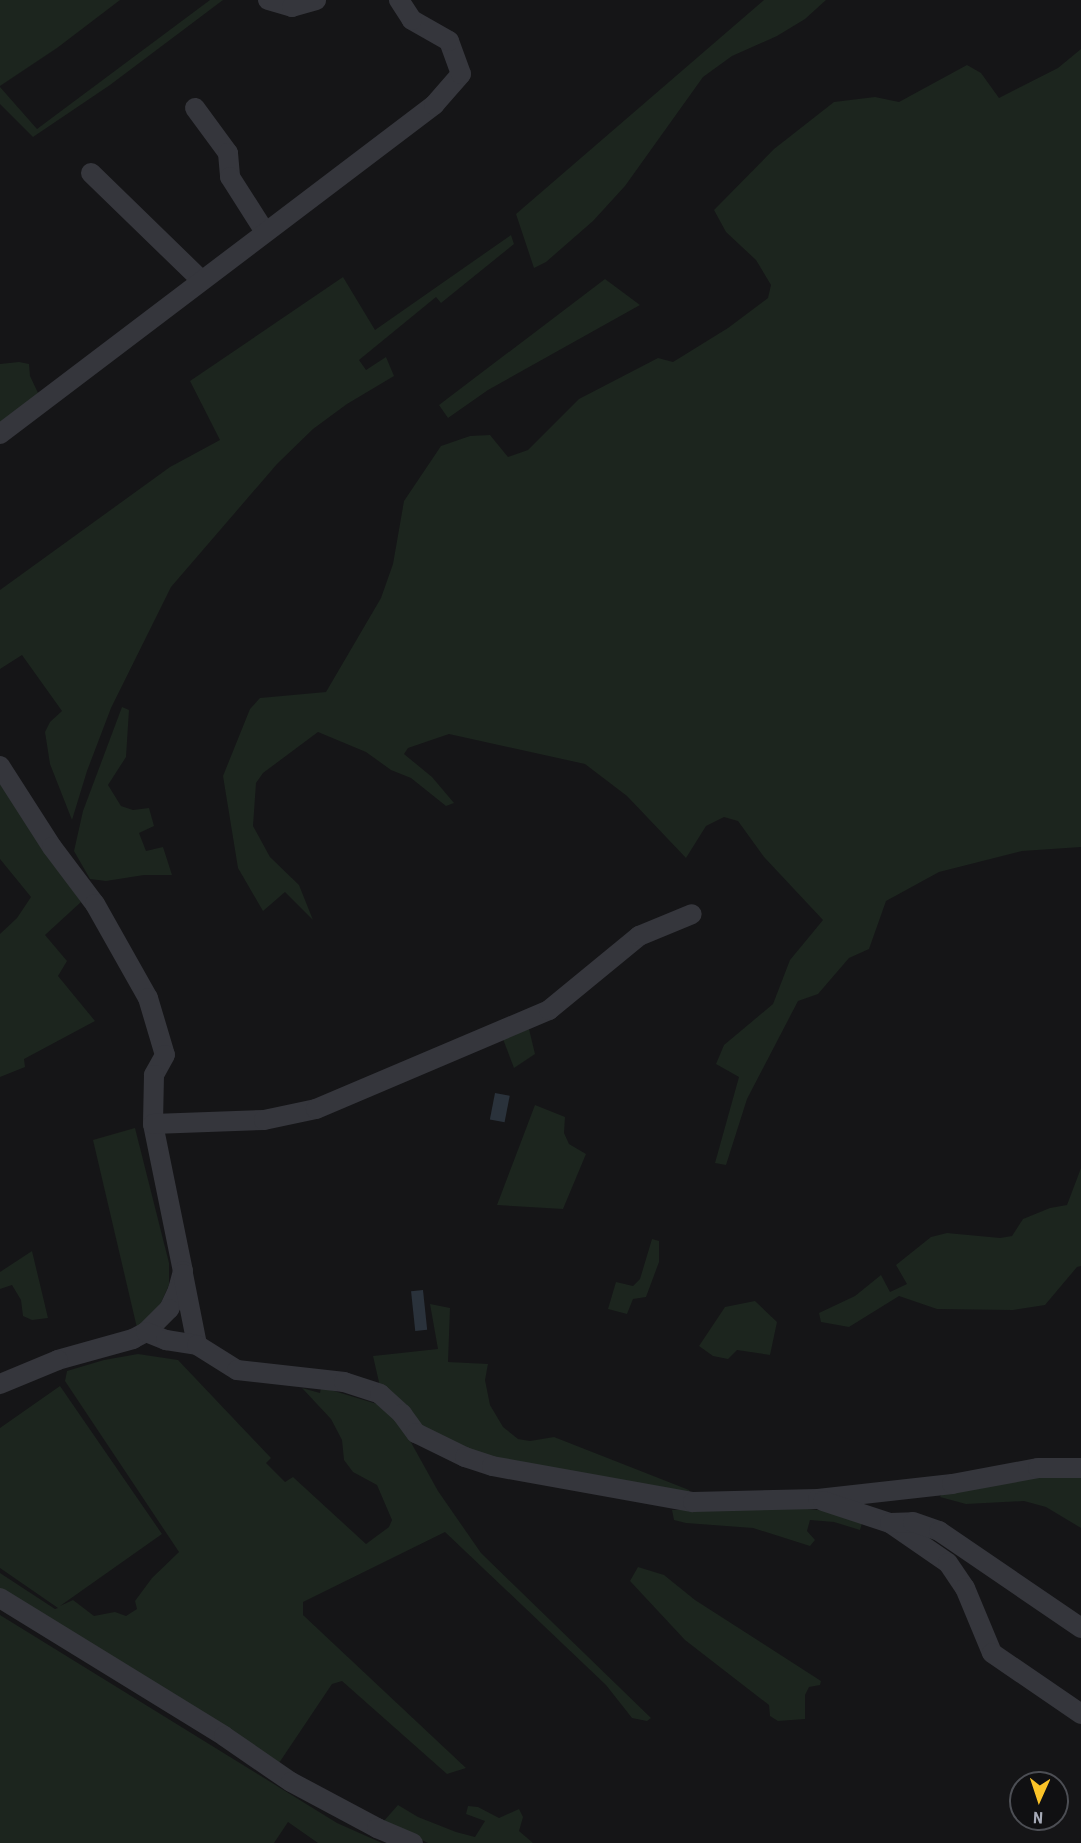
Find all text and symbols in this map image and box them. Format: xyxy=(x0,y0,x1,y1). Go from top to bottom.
north arrow xyxy=(1009,1771,1069,1831)
text: N xyxy=(1033,1808,1044,1827)

